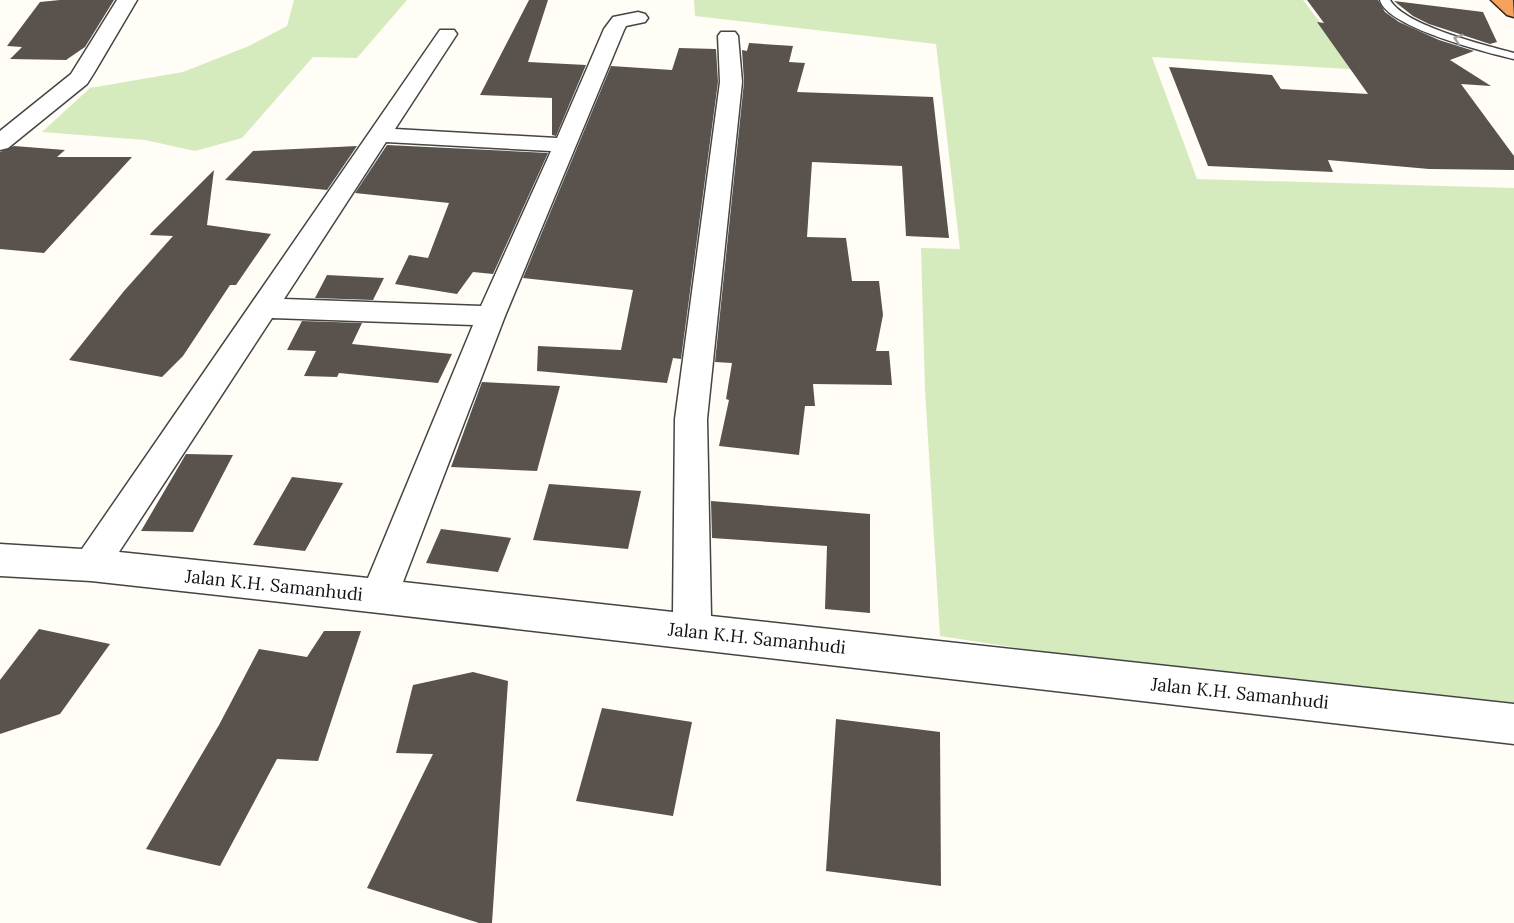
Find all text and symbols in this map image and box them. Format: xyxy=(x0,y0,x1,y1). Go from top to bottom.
one-way arrow xyxy=(1453,34,1464,46)
street label: Jalan K.H. Samanhudi xyxy=(183,564,364,606)
street label: Jalan K.H. Samanhudi xyxy=(666,617,847,659)
street label: Jalan K.H. Samanhudi xyxy=(1149,672,1330,714)

